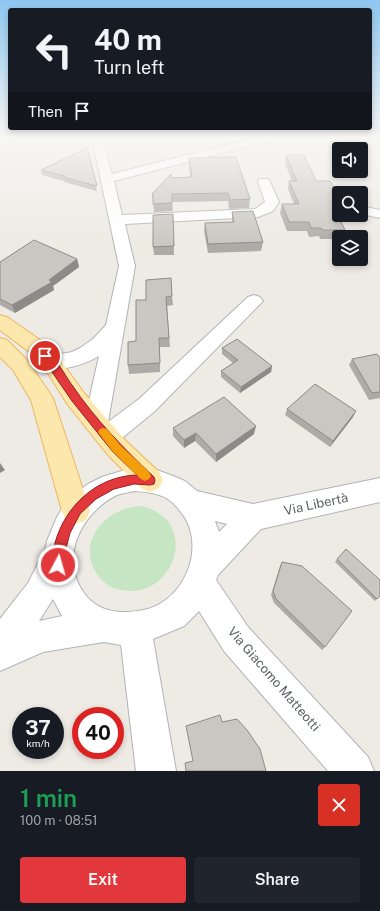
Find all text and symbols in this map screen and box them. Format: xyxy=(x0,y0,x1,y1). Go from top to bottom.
text: 40 m xyxy=(94,23,162,56)
icon: left xyxy=(28,24,80,76)
text: Turn left xyxy=(94,57,164,78)
icon: arrive xyxy=(71,100,93,122)
text: Then xyxy=(28,103,63,120)
map controls xyxy=(332,142,368,266)
button: sound xyxy=(332,142,368,178)
button: search xyxy=(332,186,368,222)
button: layers xyxy=(332,230,368,266)
pin xyxy=(28,339,62,373)
icon: arrive xyxy=(34,345,56,367)
street label: Via Libertà xyxy=(282,490,350,518)
position arrow xyxy=(37,544,79,586)
street label: Via Giacomo Matteotti xyxy=(225,624,323,734)
speed limit sign: 40 xyxy=(72,707,124,759)
text: 37 xyxy=(25,716,51,740)
text: km/h xyxy=(26,737,50,749)
text: 1 min xyxy=(20,784,77,812)
button: close xyxy=(318,784,360,826)
text: 100 m · 08:51 xyxy=(20,813,98,828)
button: Exit xyxy=(20,857,186,903)
button: Share xyxy=(194,857,360,903)

